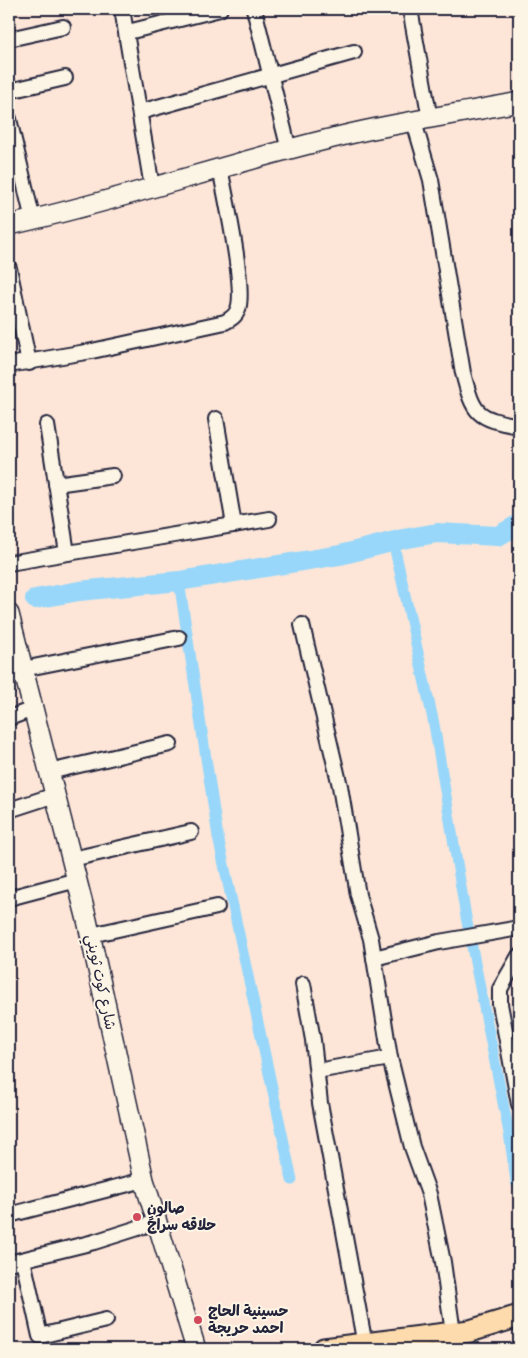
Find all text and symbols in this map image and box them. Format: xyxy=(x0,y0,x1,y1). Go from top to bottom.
street label: شارع كوت ثويني xyxy=(78,933,118,1032)
place label: صالون حلاقه سراجً xyxy=(147,1201,216,1236)
marker: صالون حلاقه سراجً xyxy=(131,1211,143,1223)
place label: حسينية الحاج احمد حريجة xyxy=(208,1303,288,1339)
marker: حسينية الحاج احمد حريجة xyxy=(192,1314,204,1326)

